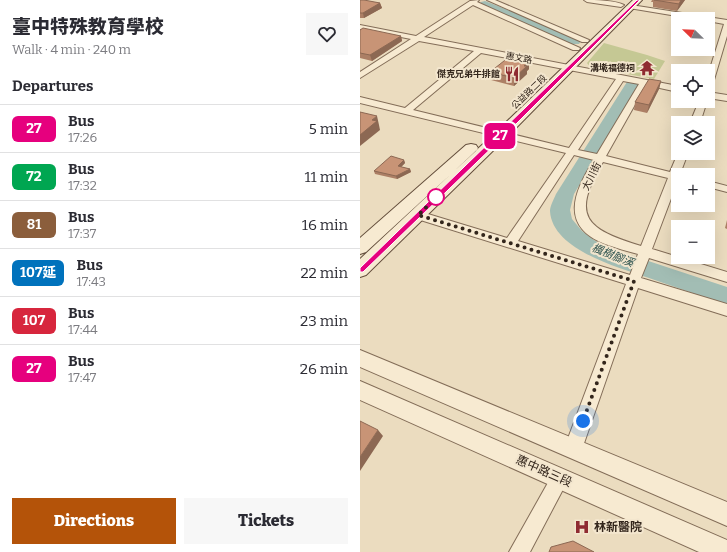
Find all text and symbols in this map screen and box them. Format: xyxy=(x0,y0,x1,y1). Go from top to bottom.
north arrow xyxy=(671,12,715,56)
map controls xyxy=(671,12,715,264)
button: heart xyxy=(306,13,348,55)
text: 臺中特殊教育學校 xyxy=(12,15,164,38)
text: Walk · 4 min · 240 m xyxy=(12,42,131,57)
street label: 惠文路 xyxy=(505,51,533,65)
temple icon: 溝墘福德祠 xyxy=(638,59,656,77)
place label: 溝墘福德祠 xyxy=(590,62,635,73)
button: locate xyxy=(671,64,715,108)
restaurant icon: 傑克兄弟牛排館 xyxy=(503,65,521,83)
place label: 傑克兄弟牛排館 xyxy=(437,68,500,79)
street label: 公益路二段 xyxy=(509,73,549,111)
text: Departures xyxy=(12,77,93,95)
text: Bus xyxy=(68,112,94,130)
button: layers xyxy=(671,116,715,160)
text: 27 xyxy=(26,120,42,137)
text: 5 min xyxy=(309,120,348,138)
line badge: 27 xyxy=(482,123,518,149)
text: 27 xyxy=(492,127,508,144)
text: 17:26 xyxy=(68,130,97,145)
text: Bus xyxy=(68,160,94,178)
street label: 大川街 xyxy=(580,160,604,193)
text: 72 xyxy=(26,168,42,185)
text: 11 min xyxy=(305,168,348,186)
button: + xyxy=(671,168,715,212)
text: 17:32 xyxy=(68,178,97,193)
unlabelled marker xyxy=(427,188,445,206)
text: Bus xyxy=(68,208,94,226)
text: 81 xyxy=(27,216,41,233)
text: 16 min xyxy=(302,216,348,234)
button: − xyxy=(671,220,715,264)
text: 17:37 xyxy=(68,226,96,241)
water label: 楓樹腳溪 xyxy=(590,241,637,270)
text: Bus xyxy=(76,256,103,274)
text: 107延 xyxy=(20,264,56,281)
text: 22 min xyxy=(300,264,348,282)
text: 17:43 xyxy=(76,274,106,289)
text: Bus xyxy=(68,304,94,322)
text: 107 xyxy=(23,312,45,329)
text: 23 min xyxy=(300,312,348,330)
text: 17:44 xyxy=(68,322,98,337)
text: Bus xyxy=(68,352,94,370)
text: 27 xyxy=(26,360,42,377)
text: 26 min xyxy=(300,360,348,378)
text: 17:47 xyxy=(68,370,96,385)
your location xyxy=(573,411,593,431)
street label: 惠中路三段 xyxy=(514,452,574,490)
button: Directions xyxy=(12,498,176,544)
button: Tickets xyxy=(184,498,348,544)
hospital icon: 林新醫院 xyxy=(573,518,591,536)
place label: 林新醫院 xyxy=(594,520,642,534)

